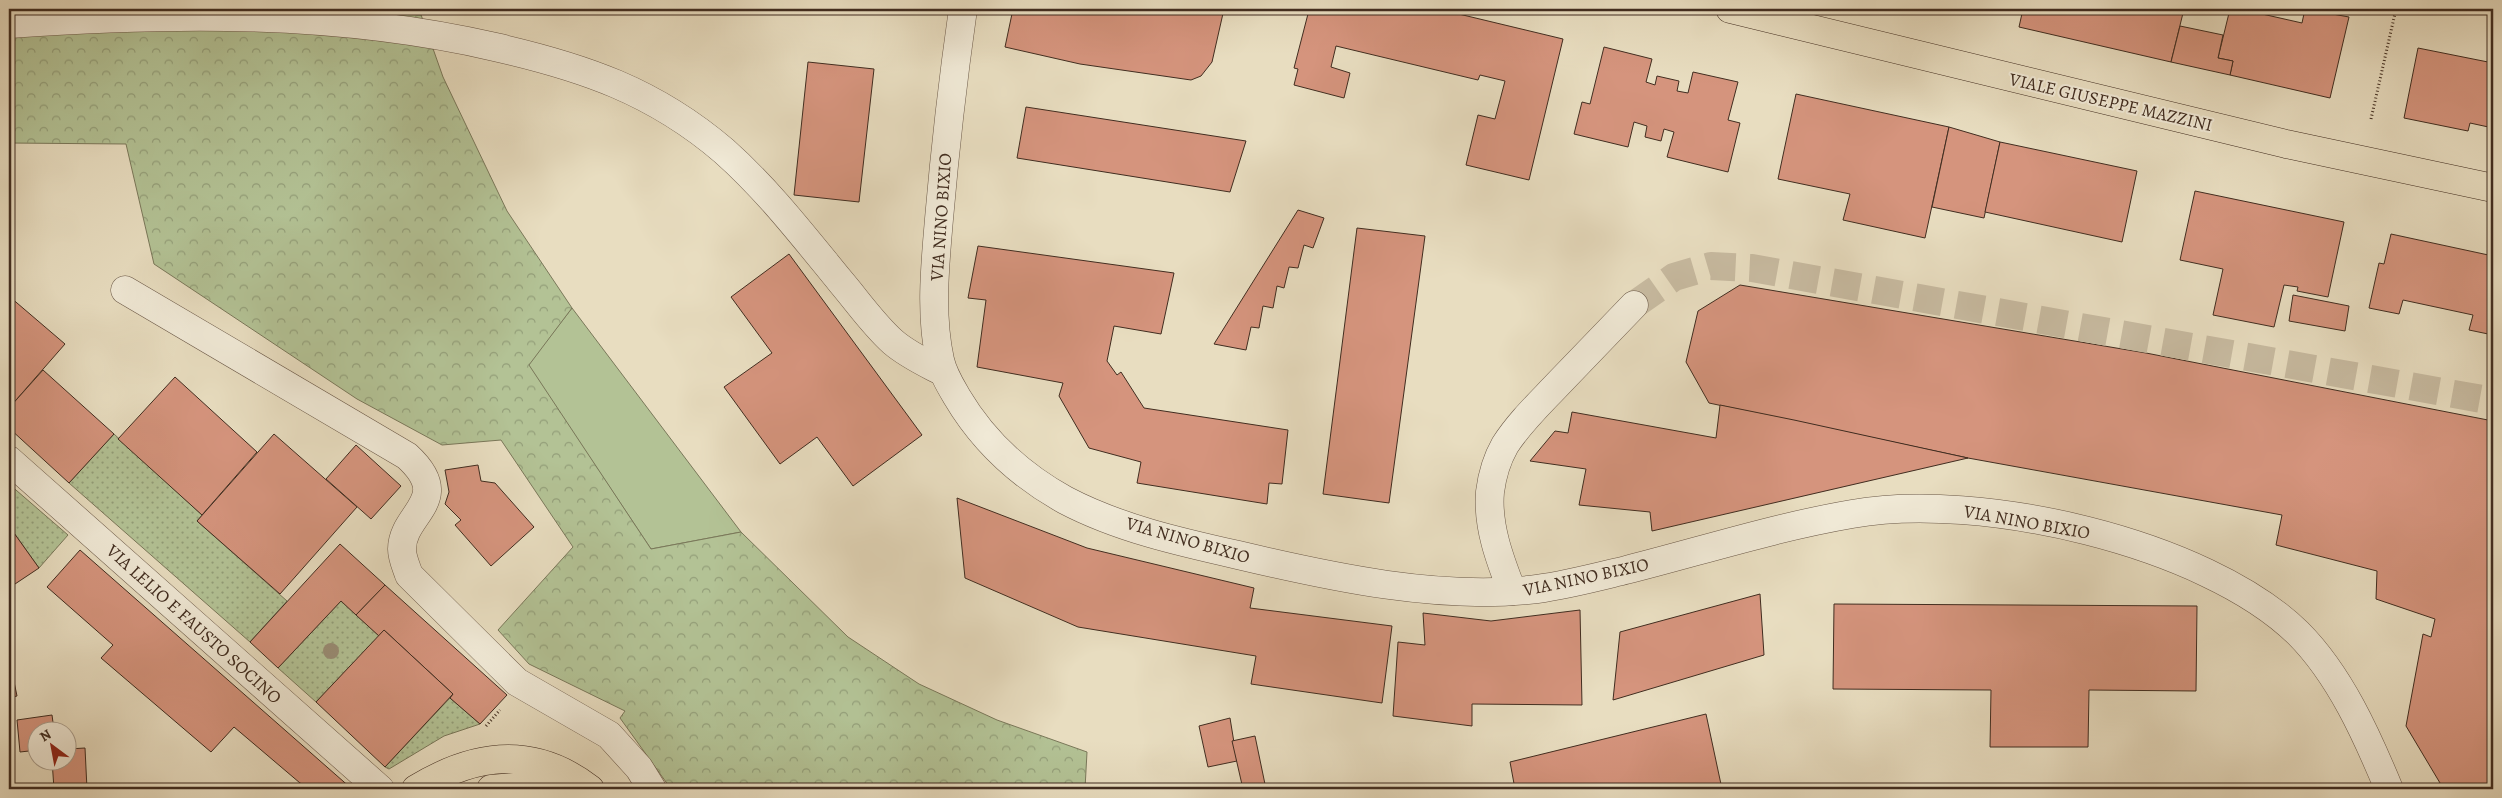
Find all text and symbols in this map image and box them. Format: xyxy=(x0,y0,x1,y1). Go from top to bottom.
street label: VIALE GIUSEPPE MAZZINI xyxy=(2006,67,2215,137)
street label: VIA NINO BIXIO xyxy=(925,152,957,283)
street label: VIA NINO BIXIO xyxy=(1961,499,2092,545)
street label: VIA NINO BIXIO xyxy=(1122,511,1253,569)
street label: VIA LELIO E FAUSTO SOCINO xyxy=(100,538,287,709)
street label: VIA NINO BIXIO xyxy=(1520,552,1651,602)
north arrow xyxy=(28,720,78,770)
text: N xyxy=(36,725,55,746)

